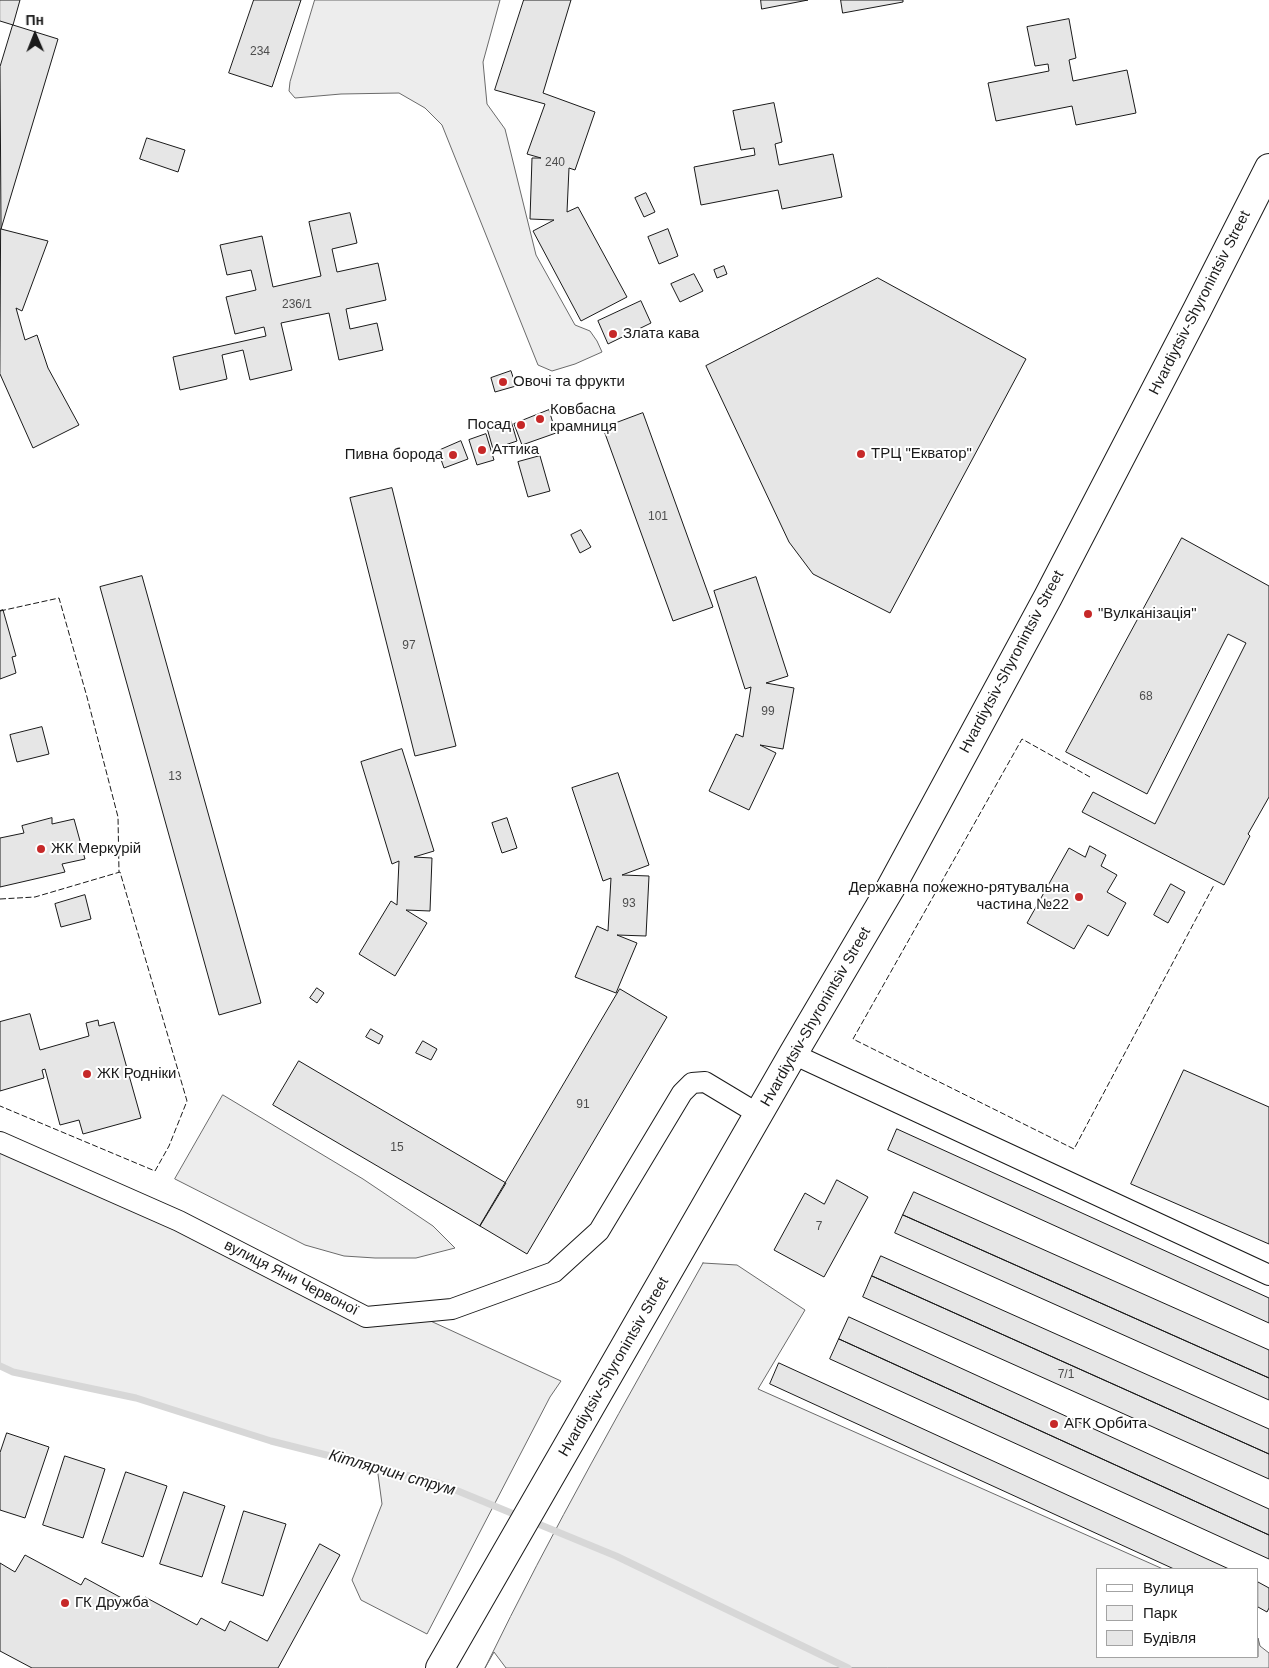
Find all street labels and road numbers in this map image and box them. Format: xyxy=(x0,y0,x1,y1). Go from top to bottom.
street label: Hvardiytsiv-Shyronintsiv Street xyxy=(1146,208,1254,398)
street label: Hvardiytsiv-Shyronintsiv Street xyxy=(956,568,1068,756)
street label: Hvardiytsiv-Shyronintsiv Street xyxy=(757,924,875,1110)
street label: вулиця Яни Червоної xyxy=(221,1236,361,1320)
street label: Hvardiytsiv-Shyronintsiv Street xyxy=(555,1274,673,1460)

